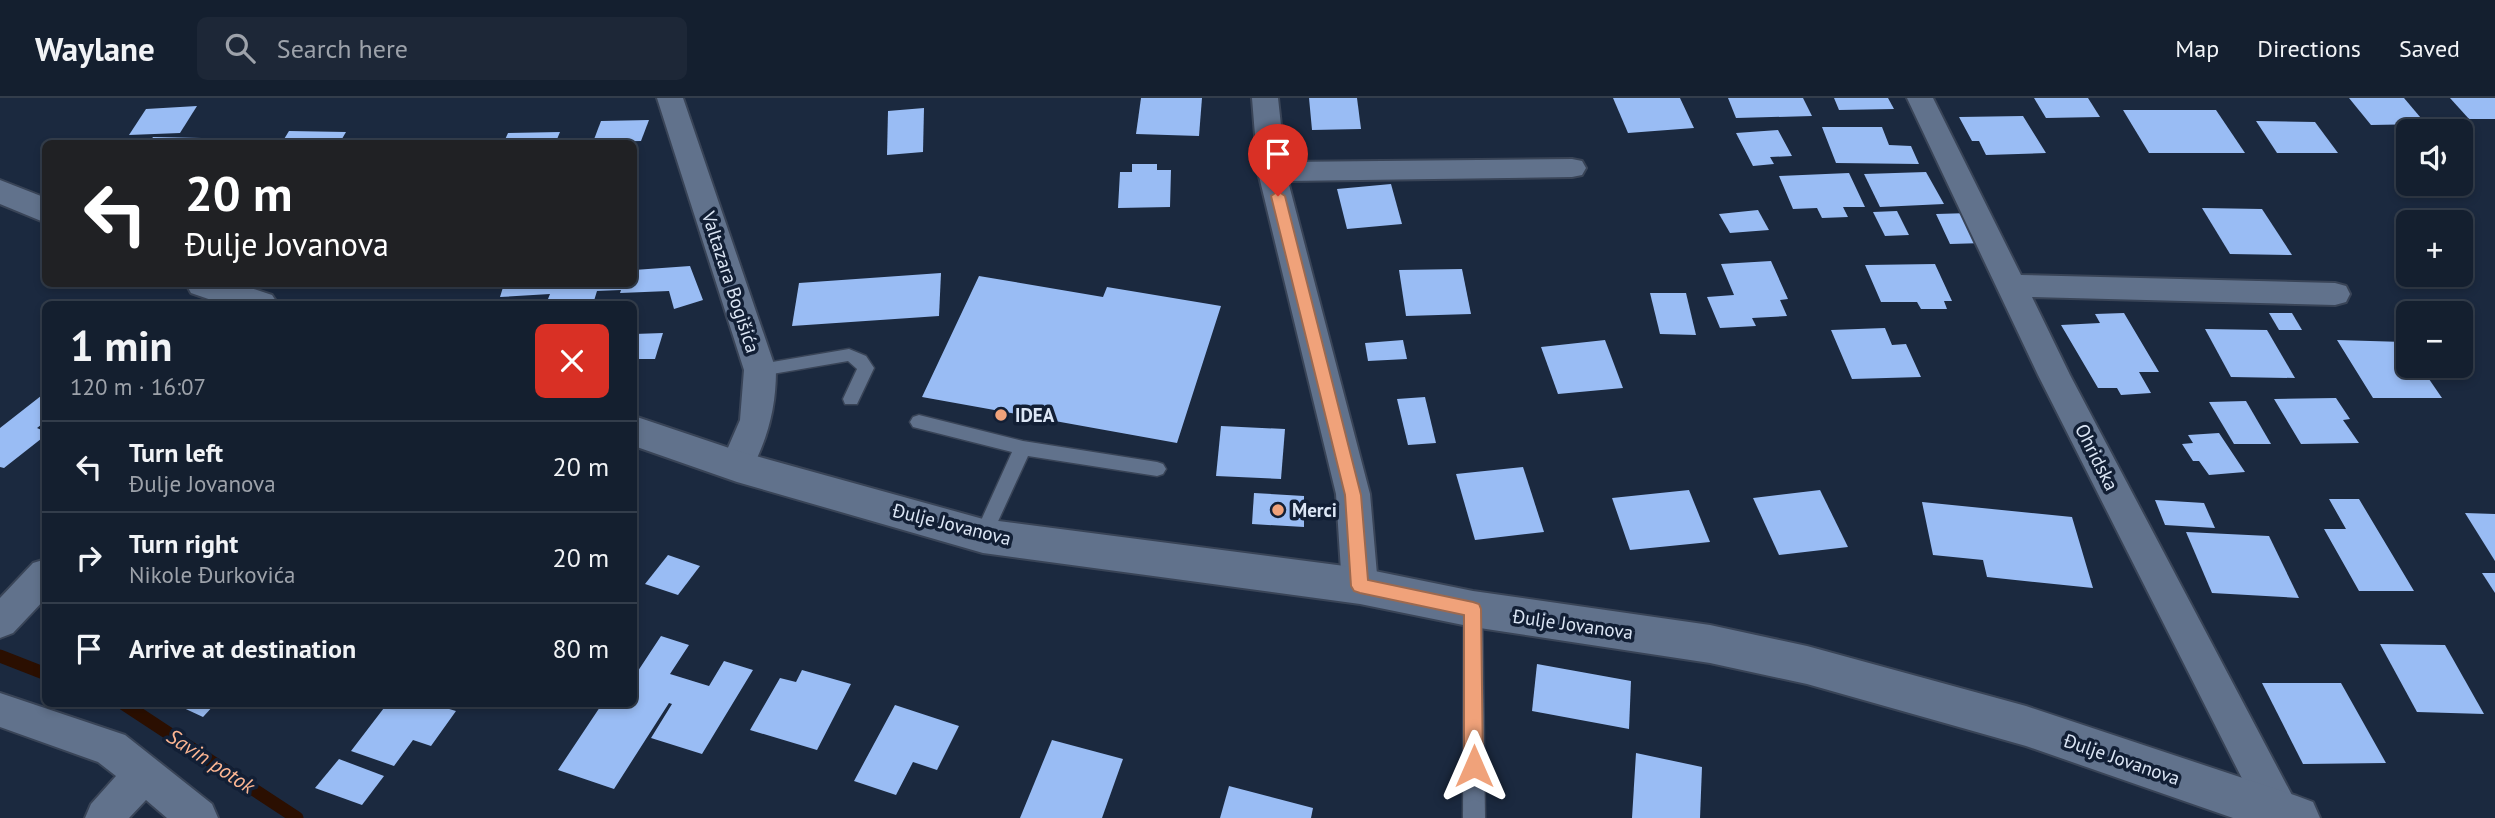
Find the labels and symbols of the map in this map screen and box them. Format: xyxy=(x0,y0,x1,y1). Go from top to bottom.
pin xyxy=(1248,124,1308,196)
street label: Valtazara Bogišića xyxy=(697,207,765,356)
place label: IDEA xyxy=(1015,403,1055,427)
marker: IDEA xyxy=(993,407,1009,423)
street label: Ohridska xyxy=(2070,420,2124,494)
street label: Đulje Jovanova xyxy=(889,497,1014,550)
place label: Merci xyxy=(1292,498,1337,522)
marker: Merci xyxy=(1270,502,1286,518)
street label: Đulje Jovanova xyxy=(1510,604,1635,644)
water label: Savin potok xyxy=(162,722,262,800)
street label: Đulje Jovanova xyxy=(2060,728,2183,790)
position arrow xyxy=(1437,729,1511,803)

